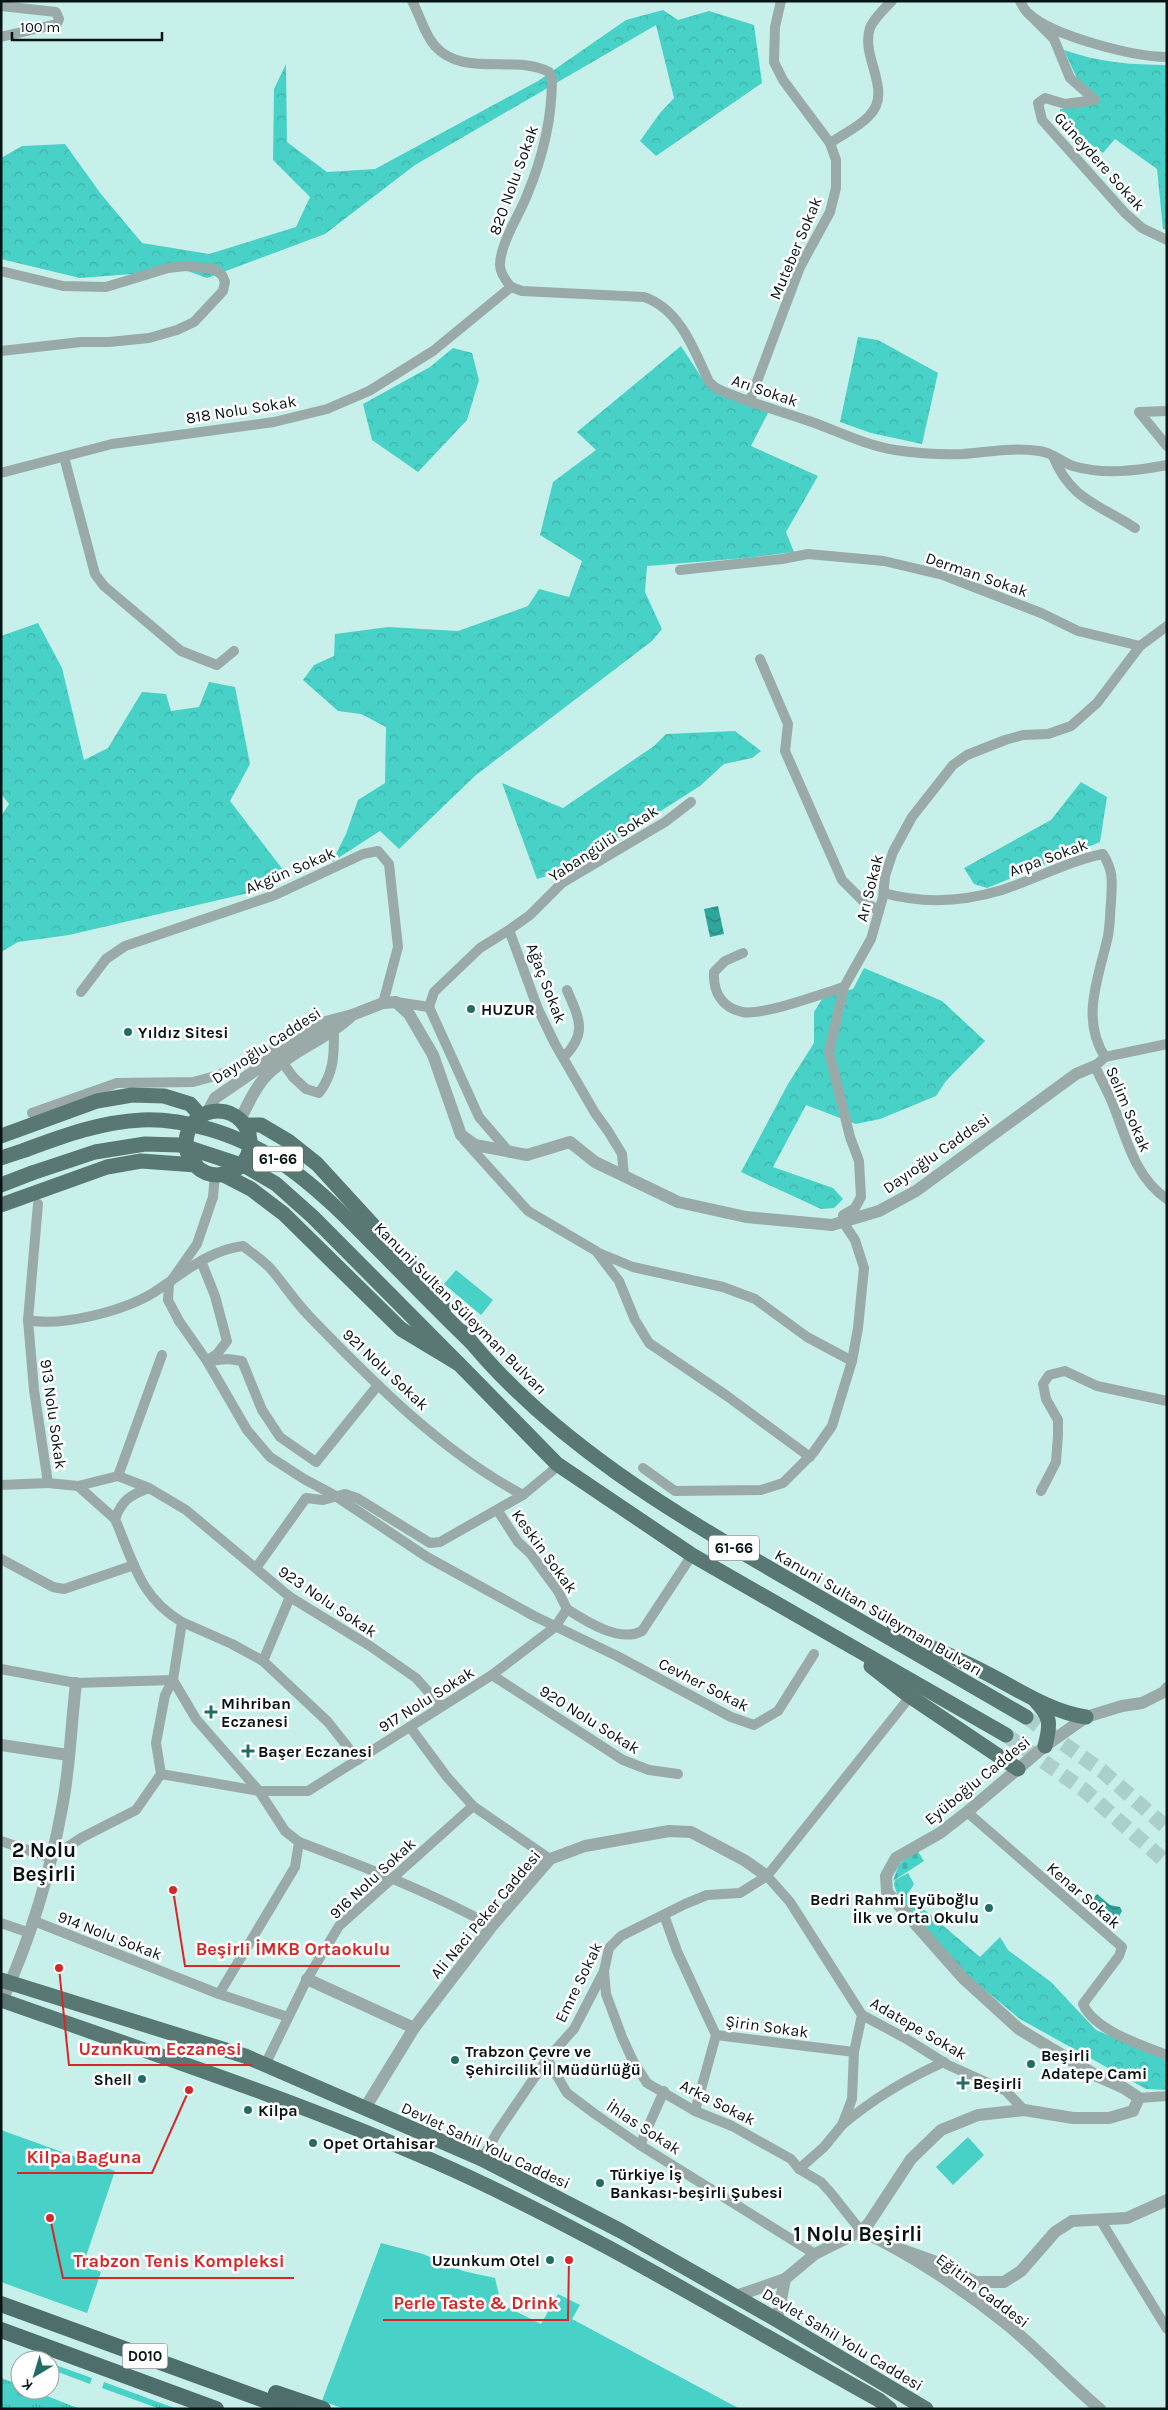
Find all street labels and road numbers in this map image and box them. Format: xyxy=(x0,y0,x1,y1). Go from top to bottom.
street label: Güneydere Sokak xyxy=(1050,108,1149,215)
street label: 820 Nolu Sokak xyxy=(485,123,542,238)
street label: Muteber Sokak xyxy=(765,194,826,303)
street label: Arı Sokak xyxy=(729,370,800,411)
street label: 818 Nolu Sokak xyxy=(184,391,298,428)
street label: Derman Sokak xyxy=(923,548,1031,601)
street label: Yabangülü Sokak xyxy=(545,801,661,886)
street label: Arpa Sokak xyxy=(1006,834,1090,880)
street label: Akgün Sokak xyxy=(242,843,338,898)
street label: Arı Sokak xyxy=(852,852,887,924)
street label: Ağaç Sokak xyxy=(523,940,571,1026)
street label: Dayıoğlu Caddesi xyxy=(208,1003,324,1088)
street label: Selim Sokak xyxy=(1102,1064,1155,1155)
street label: Dayıoğlu Caddesi xyxy=(879,1109,993,1197)
road number: 61-66 xyxy=(253,1146,303,1172)
street label: Kanuni Sultan Süleyman Bulvarı xyxy=(370,1218,551,1399)
street label: 921 Nolu Sokak xyxy=(339,1325,433,1414)
street label: 913 Nolu Sokak xyxy=(36,1358,71,1470)
street label: Keskin Sokak xyxy=(508,1506,581,1597)
road number: 61-66 xyxy=(709,1536,759,1560)
street label: Kanuni Sultan Süleyman Bulvarı xyxy=(772,1545,986,1680)
street label: 923 Nolu Sokak xyxy=(275,1561,381,1641)
street label: Cevher Sokak xyxy=(655,1654,752,1715)
street label: 917 Nolu Sokak xyxy=(375,1663,477,1736)
street label: 920 Nolu Sokak xyxy=(536,1681,643,1758)
street label: Eyüboğlu Caddesi xyxy=(921,1732,1034,1829)
street label: 916 Nolu Sokak xyxy=(325,1834,419,1923)
street label: Ali Naci Peker Caddesi xyxy=(426,1846,545,1982)
street label: Kenar Sokak xyxy=(1043,1858,1124,1932)
street label: 914 Nolu Sokak xyxy=(55,1907,165,1964)
street label: Emre Sokak xyxy=(551,1939,606,2025)
street label: Adatepe Sokak xyxy=(867,1993,970,2064)
street label: Şirin Sokak xyxy=(724,2011,810,2042)
street label: Arka Sokak xyxy=(677,2075,759,2129)
street label: İhlas Sokak xyxy=(603,2096,684,2159)
street label: Devlet Sahil Yolu Caddesi xyxy=(398,2098,573,2193)
street label: Eğitim Caddesi xyxy=(933,2249,1033,2331)
street label: Devlet Sahil Yolu Caddesi xyxy=(759,2284,926,2395)
road number: D010 xyxy=(122,2344,168,2368)

